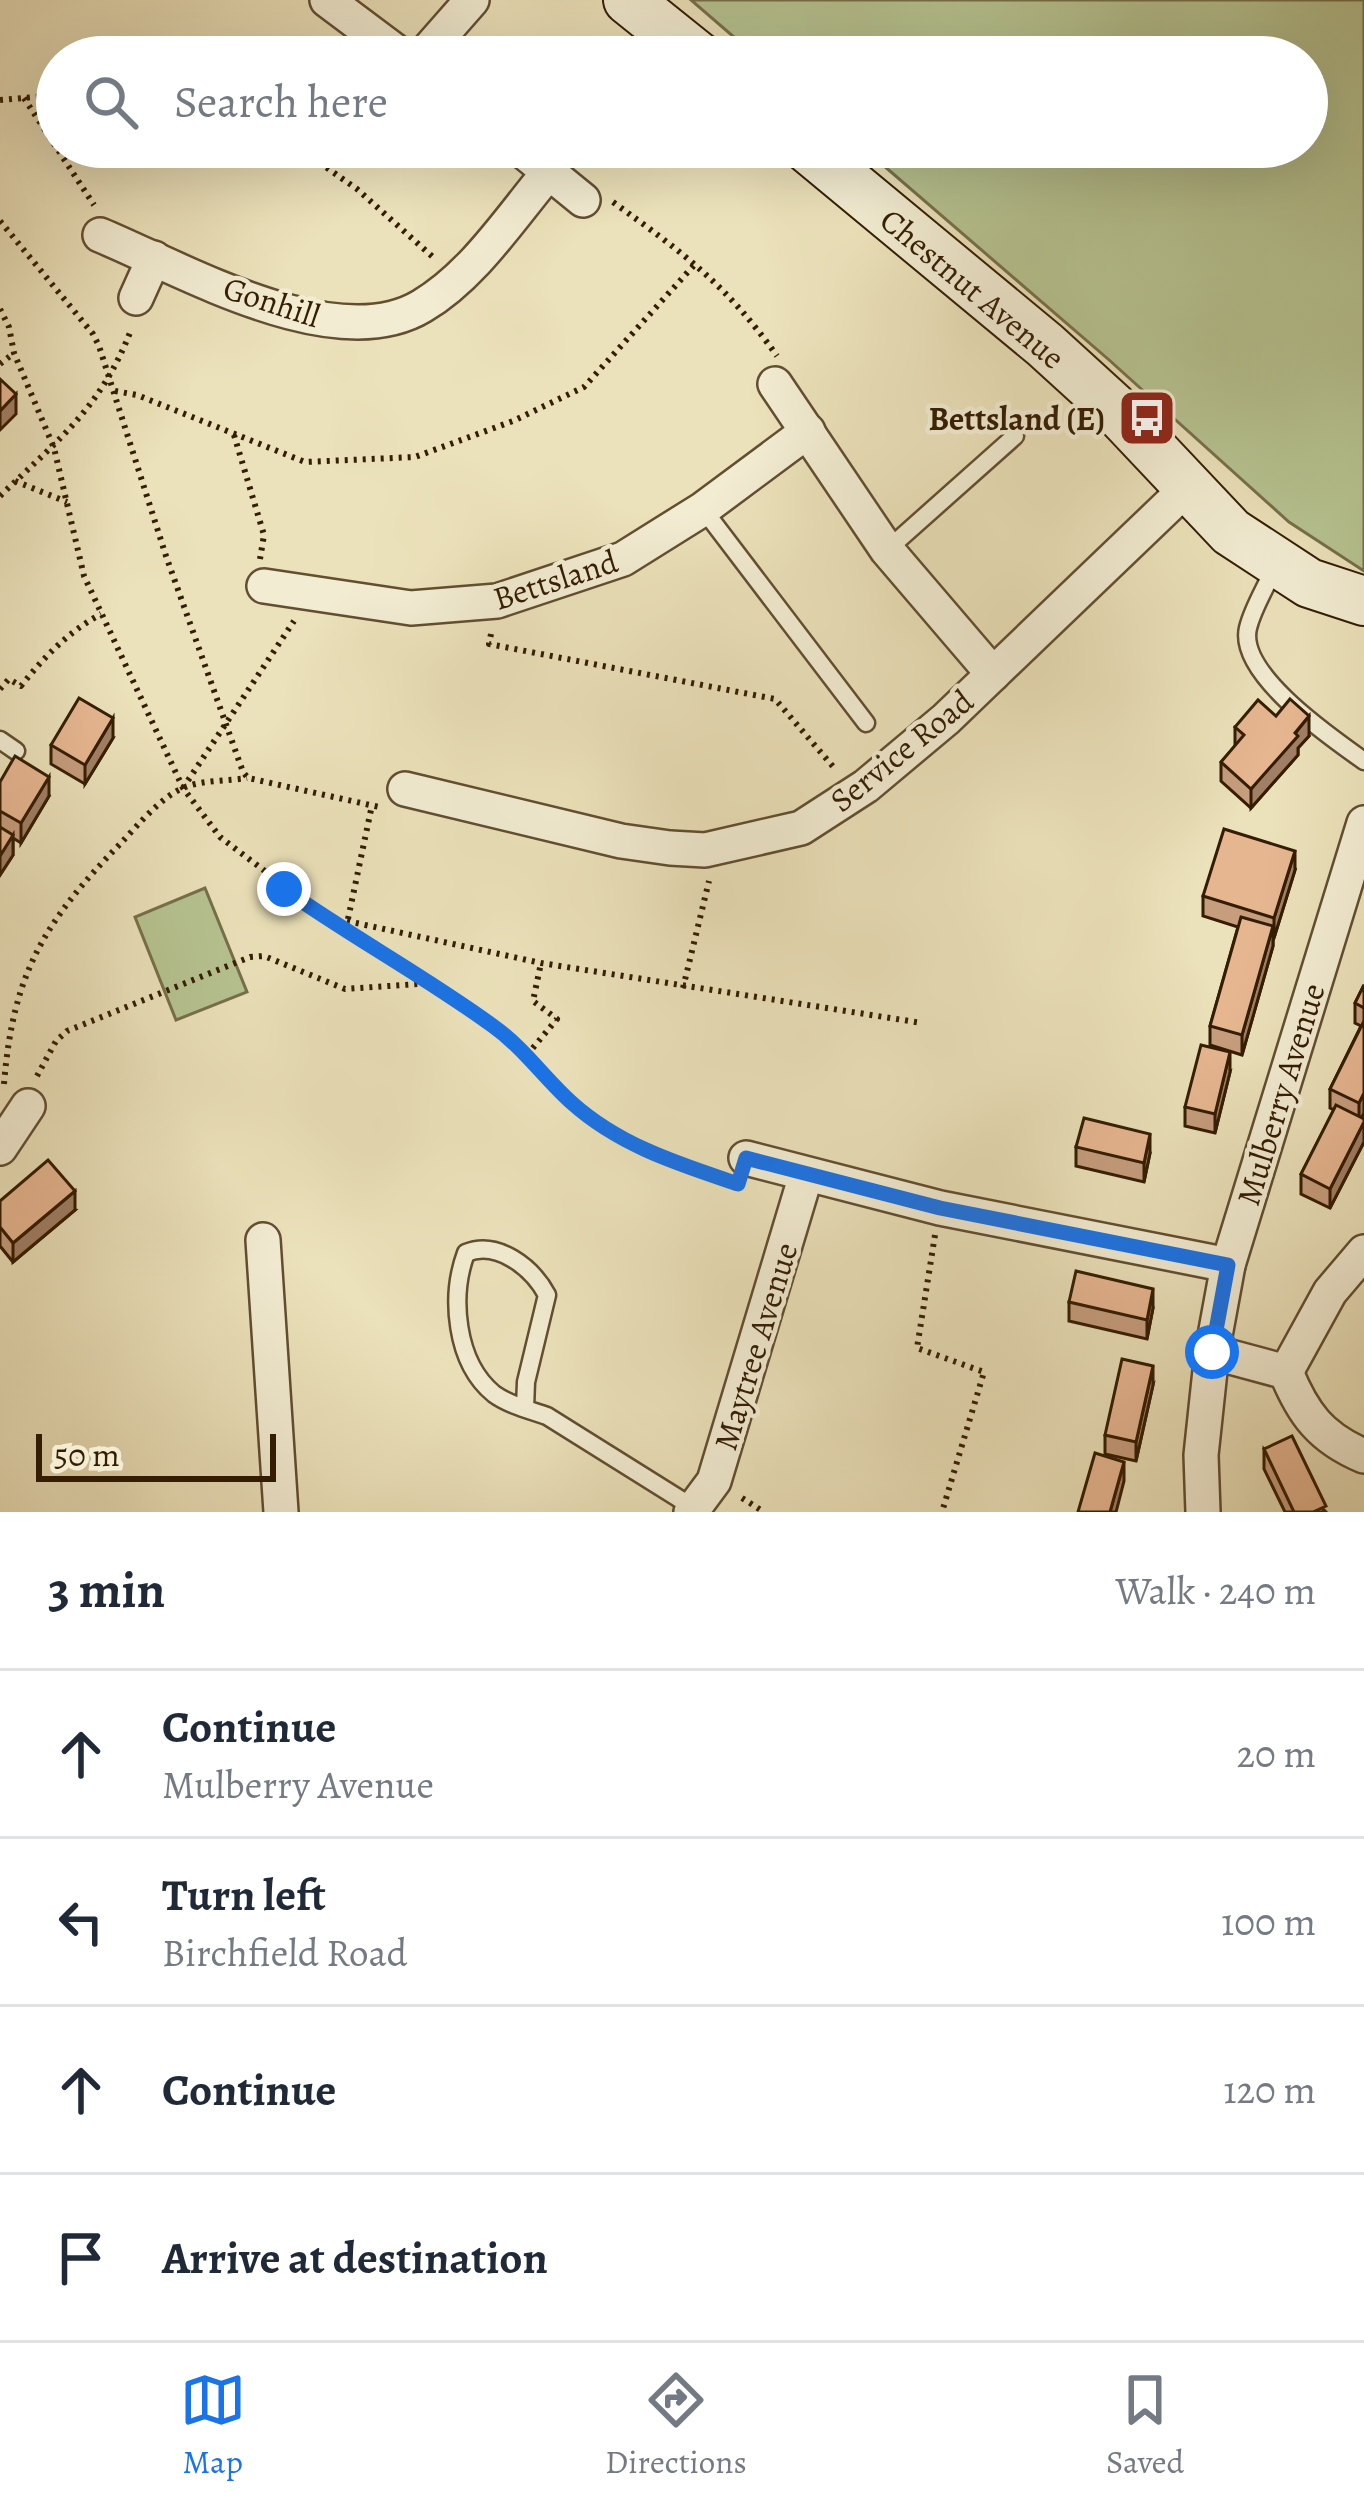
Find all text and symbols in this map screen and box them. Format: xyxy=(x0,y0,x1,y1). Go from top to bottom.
search box xyxy=(36,36,1328,168)
icon: search xyxy=(78,69,144,135)
text: Search here xyxy=(174,71,388,133)
street label: Chestnut Avenue xyxy=(871,198,1075,379)
street label: Gonhill xyxy=(218,265,326,338)
bus stop icon: Bettsland (E) xyxy=(1116,387,1178,449)
place label: Bettsland (E) xyxy=(928,396,1105,441)
street label: Bettsland xyxy=(487,538,623,621)
street label: Service Road xyxy=(820,679,983,822)
route end xyxy=(257,862,311,916)
street label: Mulberry Avenue xyxy=(1225,978,1336,1211)
street label: Maytree Avenue xyxy=(703,1237,808,1455)
route start xyxy=(1185,1325,1239,1379)
scale bar xyxy=(36,1428,276,1481)
text: 50 m xyxy=(54,1432,120,1477)
text: 3 min xyxy=(48,1555,165,1625)
text: Walk · 240 m xyxy=(1115,1564,1316,1617)
text: Continue xyxy=(162,1696,336,1758)
icon: ahead xyxy=(48,1721,114,1787)
text: 20 m xyxy=(1237,1727,1316,1780)
text: Mulberry Avenue xyxy=(162,1758,434,1811)
text: Turn left xyxy=(162,1864,326,1926)
icon: left xyxy=(48,1889,114,1955)
text: 100 m xyxy=(1221,1895,1316,1948)
text: Birchfield Road xyxy=(162,1926,408,1979)
icon: ahead xyxy=(48,2057,114,2123)
text: Continue xyxy=(162,2059,336,2121)
text: 120 m xyxy=(1223,2063,1316,2116)
icon: arrive xyxy=(48,2225,114,2291)
text: Arrive at destination xyxy=(162,2227,548,2289)
tab: Map xyxy=(180,2367,246,2484)
tab: Directions xyxy=(605,2367,747,2484)
tab: Saved xyxy=(1106,2367,1184,2484)

